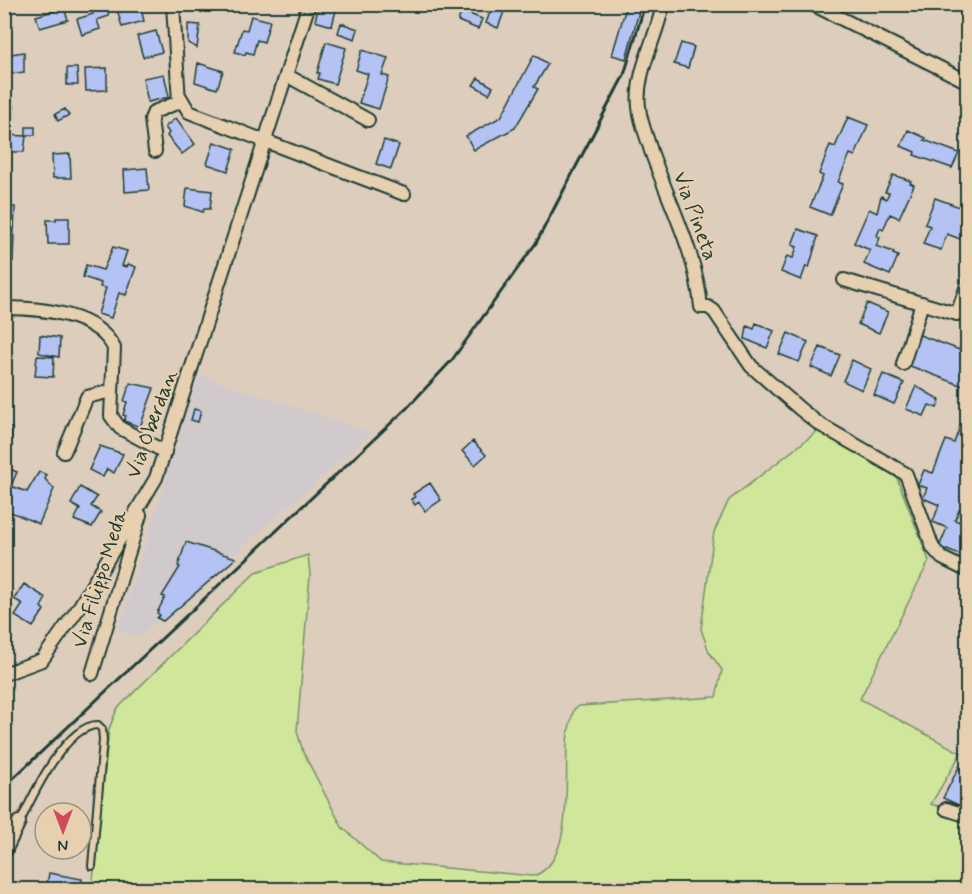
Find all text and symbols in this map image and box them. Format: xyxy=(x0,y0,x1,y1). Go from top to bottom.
street label: Via Pineta xyxy=(666,168,724,264)
street label: Via Oberdan xyxy=(119,365,185,482)
street label: Via Filippo Meda xyxy=(66,506,134,652)
north arrow xyxy=(33,801,93,861)
text: N xyxy=(58,834,68,855)

